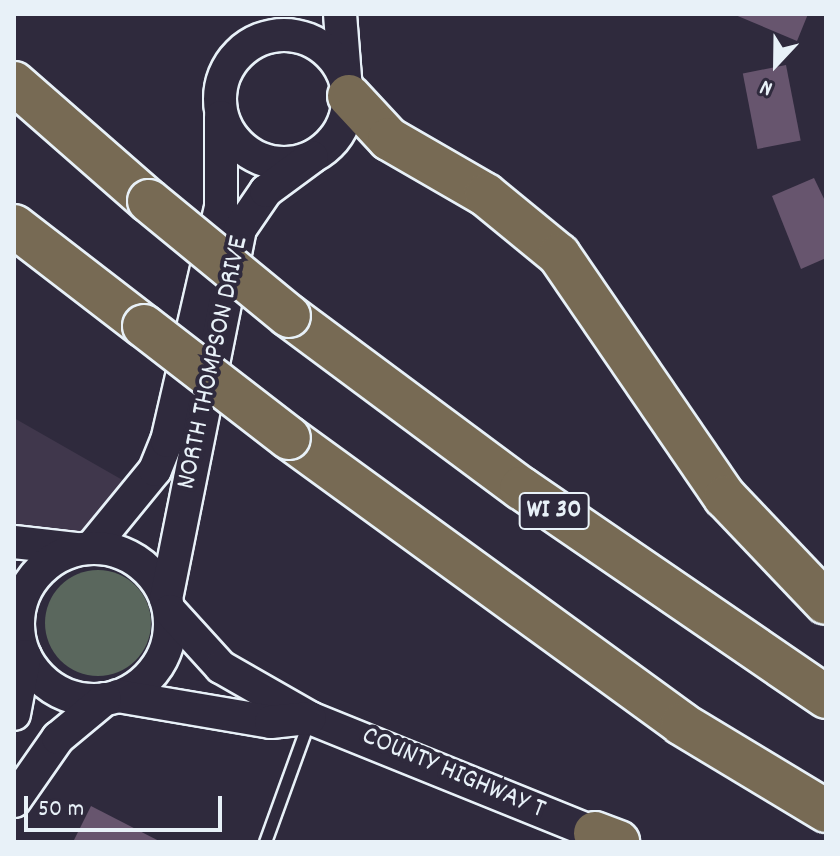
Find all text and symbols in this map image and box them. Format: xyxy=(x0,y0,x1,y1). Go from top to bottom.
north arrow xyxy=(736,24,816,104)
text: N xyxy=(756,70,778,103)
street label: NORTH THOMPSON DRIVE xyxy=(171,233,257,493)
road number: WI 30 xyxy=(518,489,590,533)
street label: COUNTY HIGHWAY T xyxy=(356,720,550,828)
scale bar xyxy=(28,780,226,830)
text: 50 m xyxy=(38,793,84,827)

